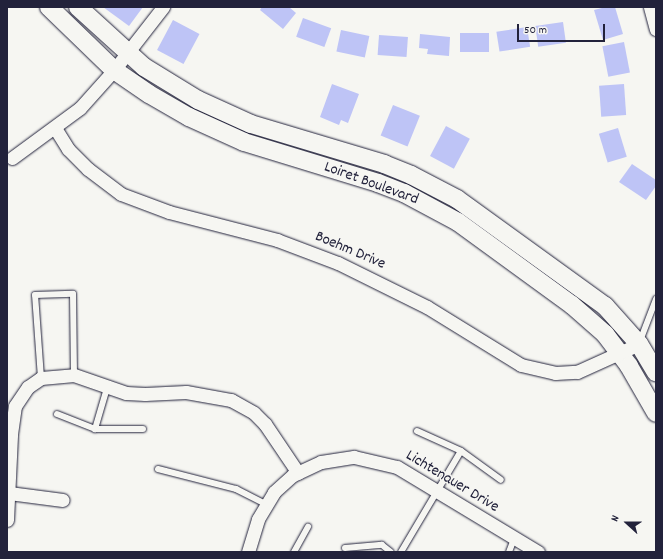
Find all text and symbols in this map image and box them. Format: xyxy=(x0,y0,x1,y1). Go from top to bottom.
scale bar xyxy=(519,16,607,42)
text: 50 m xyxy=(524,22,547,39)
street label: Loiret Boulevard xyxy=(321,158,421,210)
street label: Boehm Drive xyxy=(312,228,388,274)
street label: Lichtenauer Drive xyxy=(402,447,502,517)
north arrow xyxy=(607,503,647,543)
text: N xyxy=(607,513,624,524)

